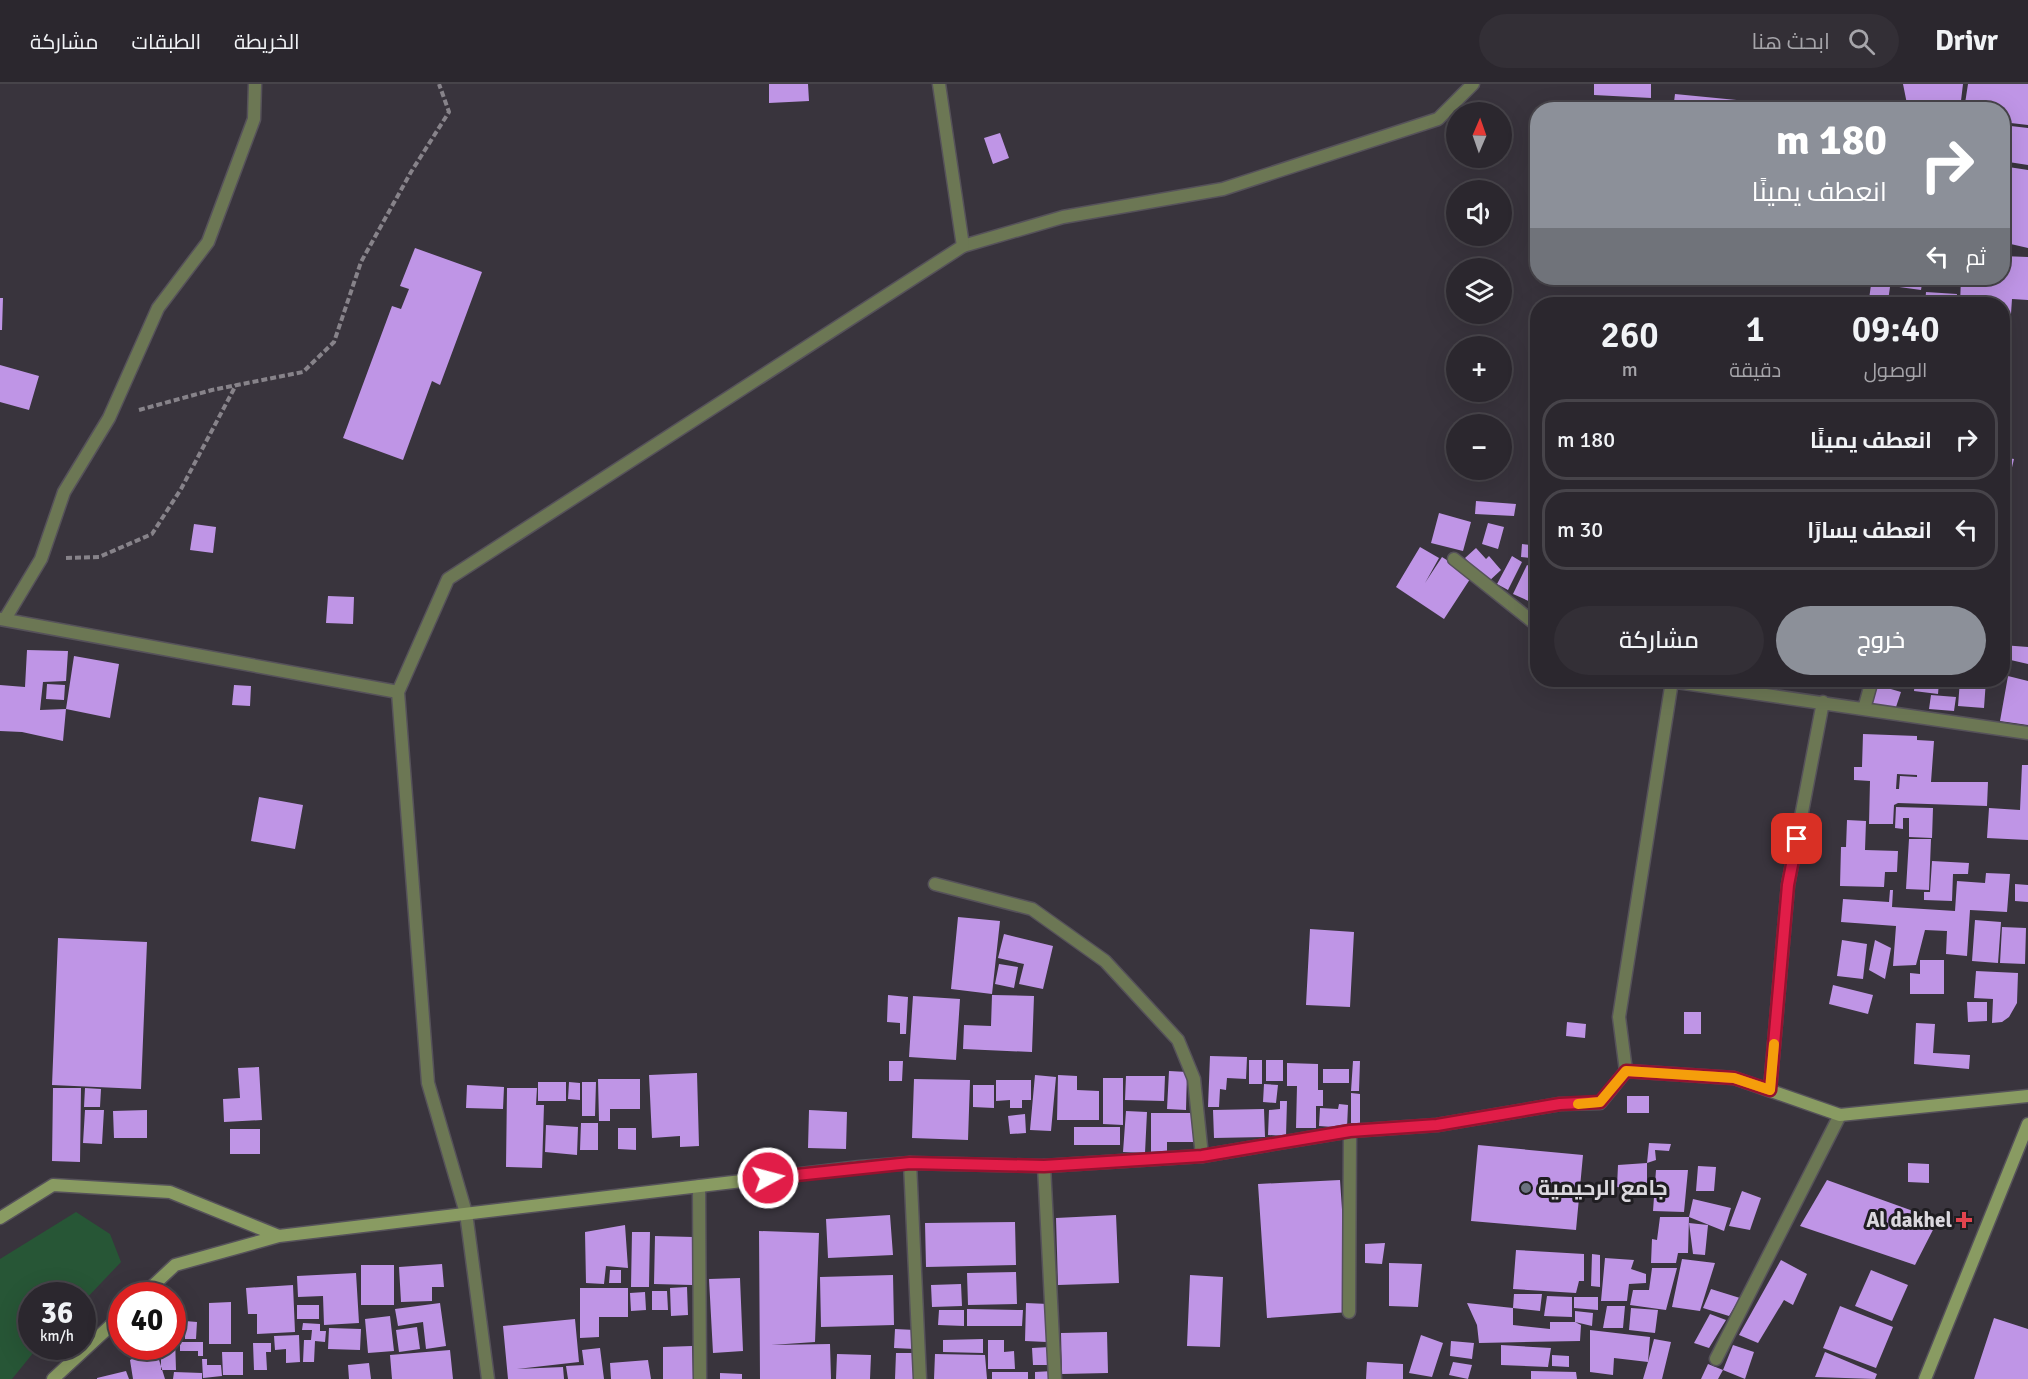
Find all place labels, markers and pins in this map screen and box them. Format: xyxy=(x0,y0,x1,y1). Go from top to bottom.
pin xyxy=(1771,813,1822,864)
place label: جامع الرحيمية xyxy=(1538,1175,1668,1202)
marker: جامع الرحيمية xyxy=(1519,1181,1533,1195)
place label: Al dakhel xyxy=(1866,1207,1952,1233)
marker: Al dakhel xyxy=(1957,1213,1971,1227)

